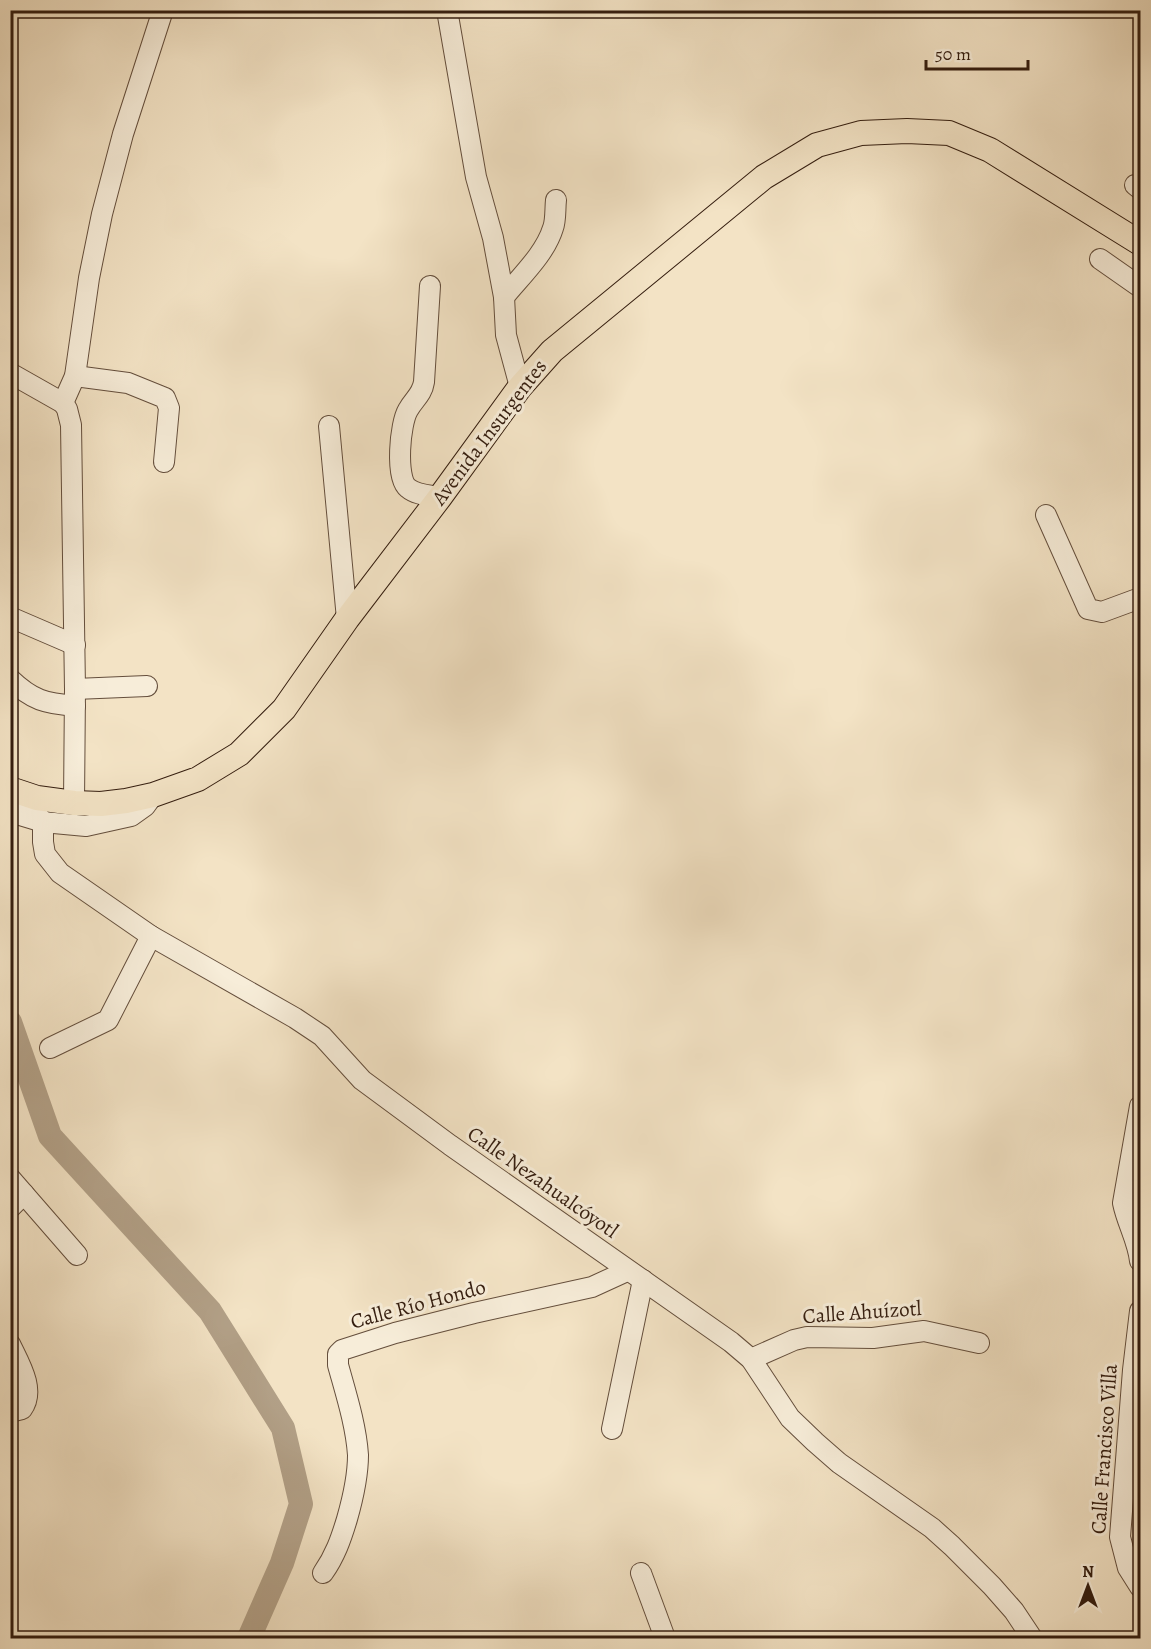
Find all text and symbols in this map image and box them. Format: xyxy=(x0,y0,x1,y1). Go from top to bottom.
scale bar xyxy=(926,33,1028,71)
text: 50 m xyxy=(935,42,971,66)
street label: Avenida Insurgentes xyxy=(424,353,553,511)
street label: Calle Nezahualcóyotl xyxy=(462,1119,624,1245)
street label: Calle Río Hondo xyxy=(347,1272,489,1336)
street label: Calle Ahuízotl xyxy=(802,1294,922,1330)
street label: Calle Francisco Villa xyxy=(1084,1363,1124,1535)
north arrow xyxy=(1058,1556,1118,1616)
text: N xyxy=(1082,1561,1094,1583)

